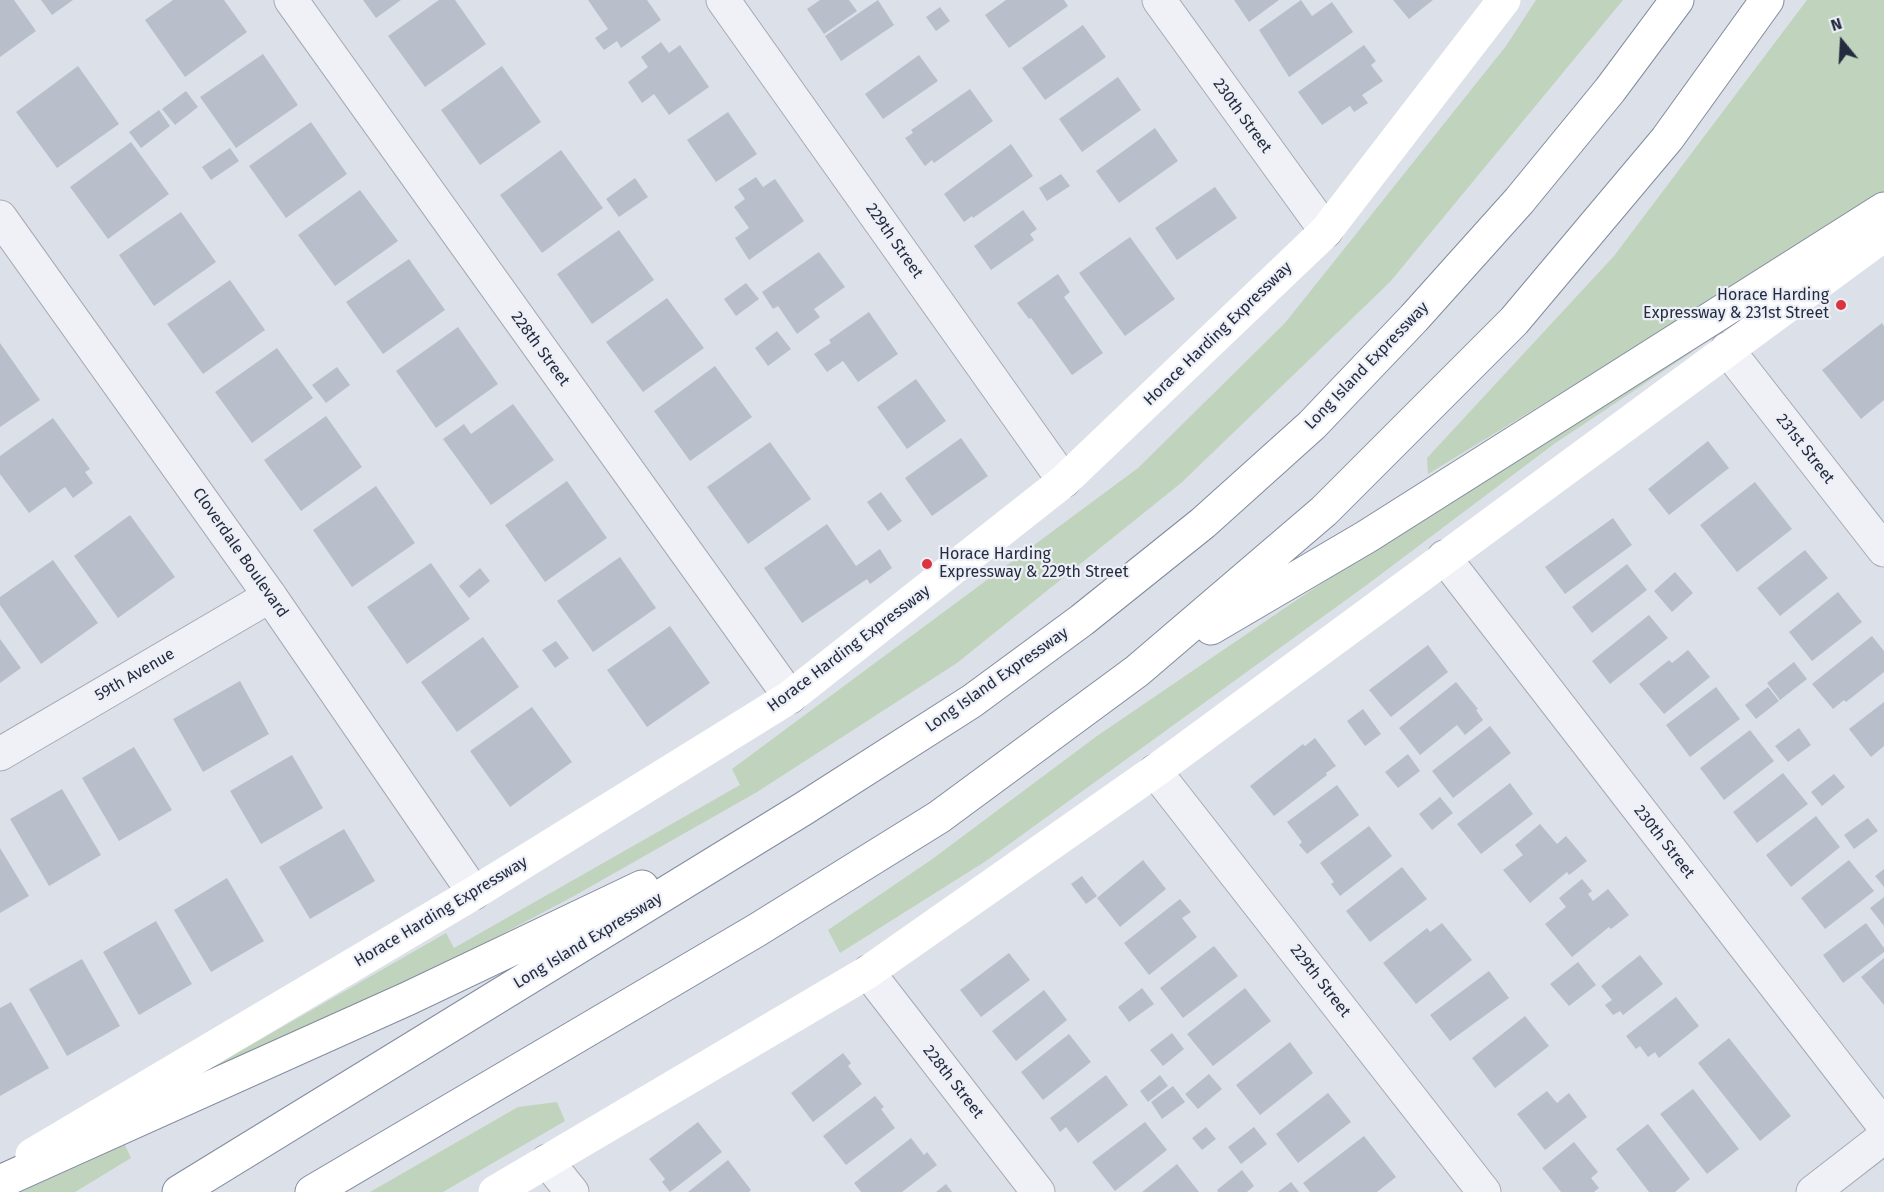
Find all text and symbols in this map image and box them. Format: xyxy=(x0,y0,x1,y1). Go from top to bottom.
north arrow xyxy=(1812,12,1872,72)
text: N xyxy=(1828,14,1844,35)
street label: 230th Street xyxy=(1209,75,1275,157)
street label: 229th Street xyxy=(861,200,927,282)
street label: Horace Harding Expressway xyxy=(1140,258,1296,410)
place label: Horace Harding Expressway & 231st Street xyxy=(1643,286,1829,324)
street label: Long Island Expressway xyxy=(1301,298,1433,434)
marker: Horace Harding Expressway & 231st Street xyxy=(1834,298,1848,312)
street label: 228th Street xyxy=(507,308,573,390)
street label: 231st Street xyxy=(1772,410,1838,488)
street label: Cloverdale Boulevard xyxy=(188,484,292,622)
place label: Horace Harding Expressway & 229th Street xyxy=(939,545,1129,583)
marker: Horace Harding Expressway & 229th Street xyxy=(920,557,934,571)
street label: Horace Harding Expressway xyxy=(764,582,934,716)
street label: Long Island Expressway xyxy=(922,623,1072,737)
street label: 59th Avenue xyxy=(92,645,178,705)
street label: 230th Street xyxy=(1629,802,1699,882)
street label: Horace Harding Expressway xyxy=(351,853,531,971)
street label: Long Island Expressway xyxy=(510,889,666,993)
street label: 229th Street xyxy=(1286,941,1354,1021)
street label: 228th Street xyxy=(919,1042,987,1122)

